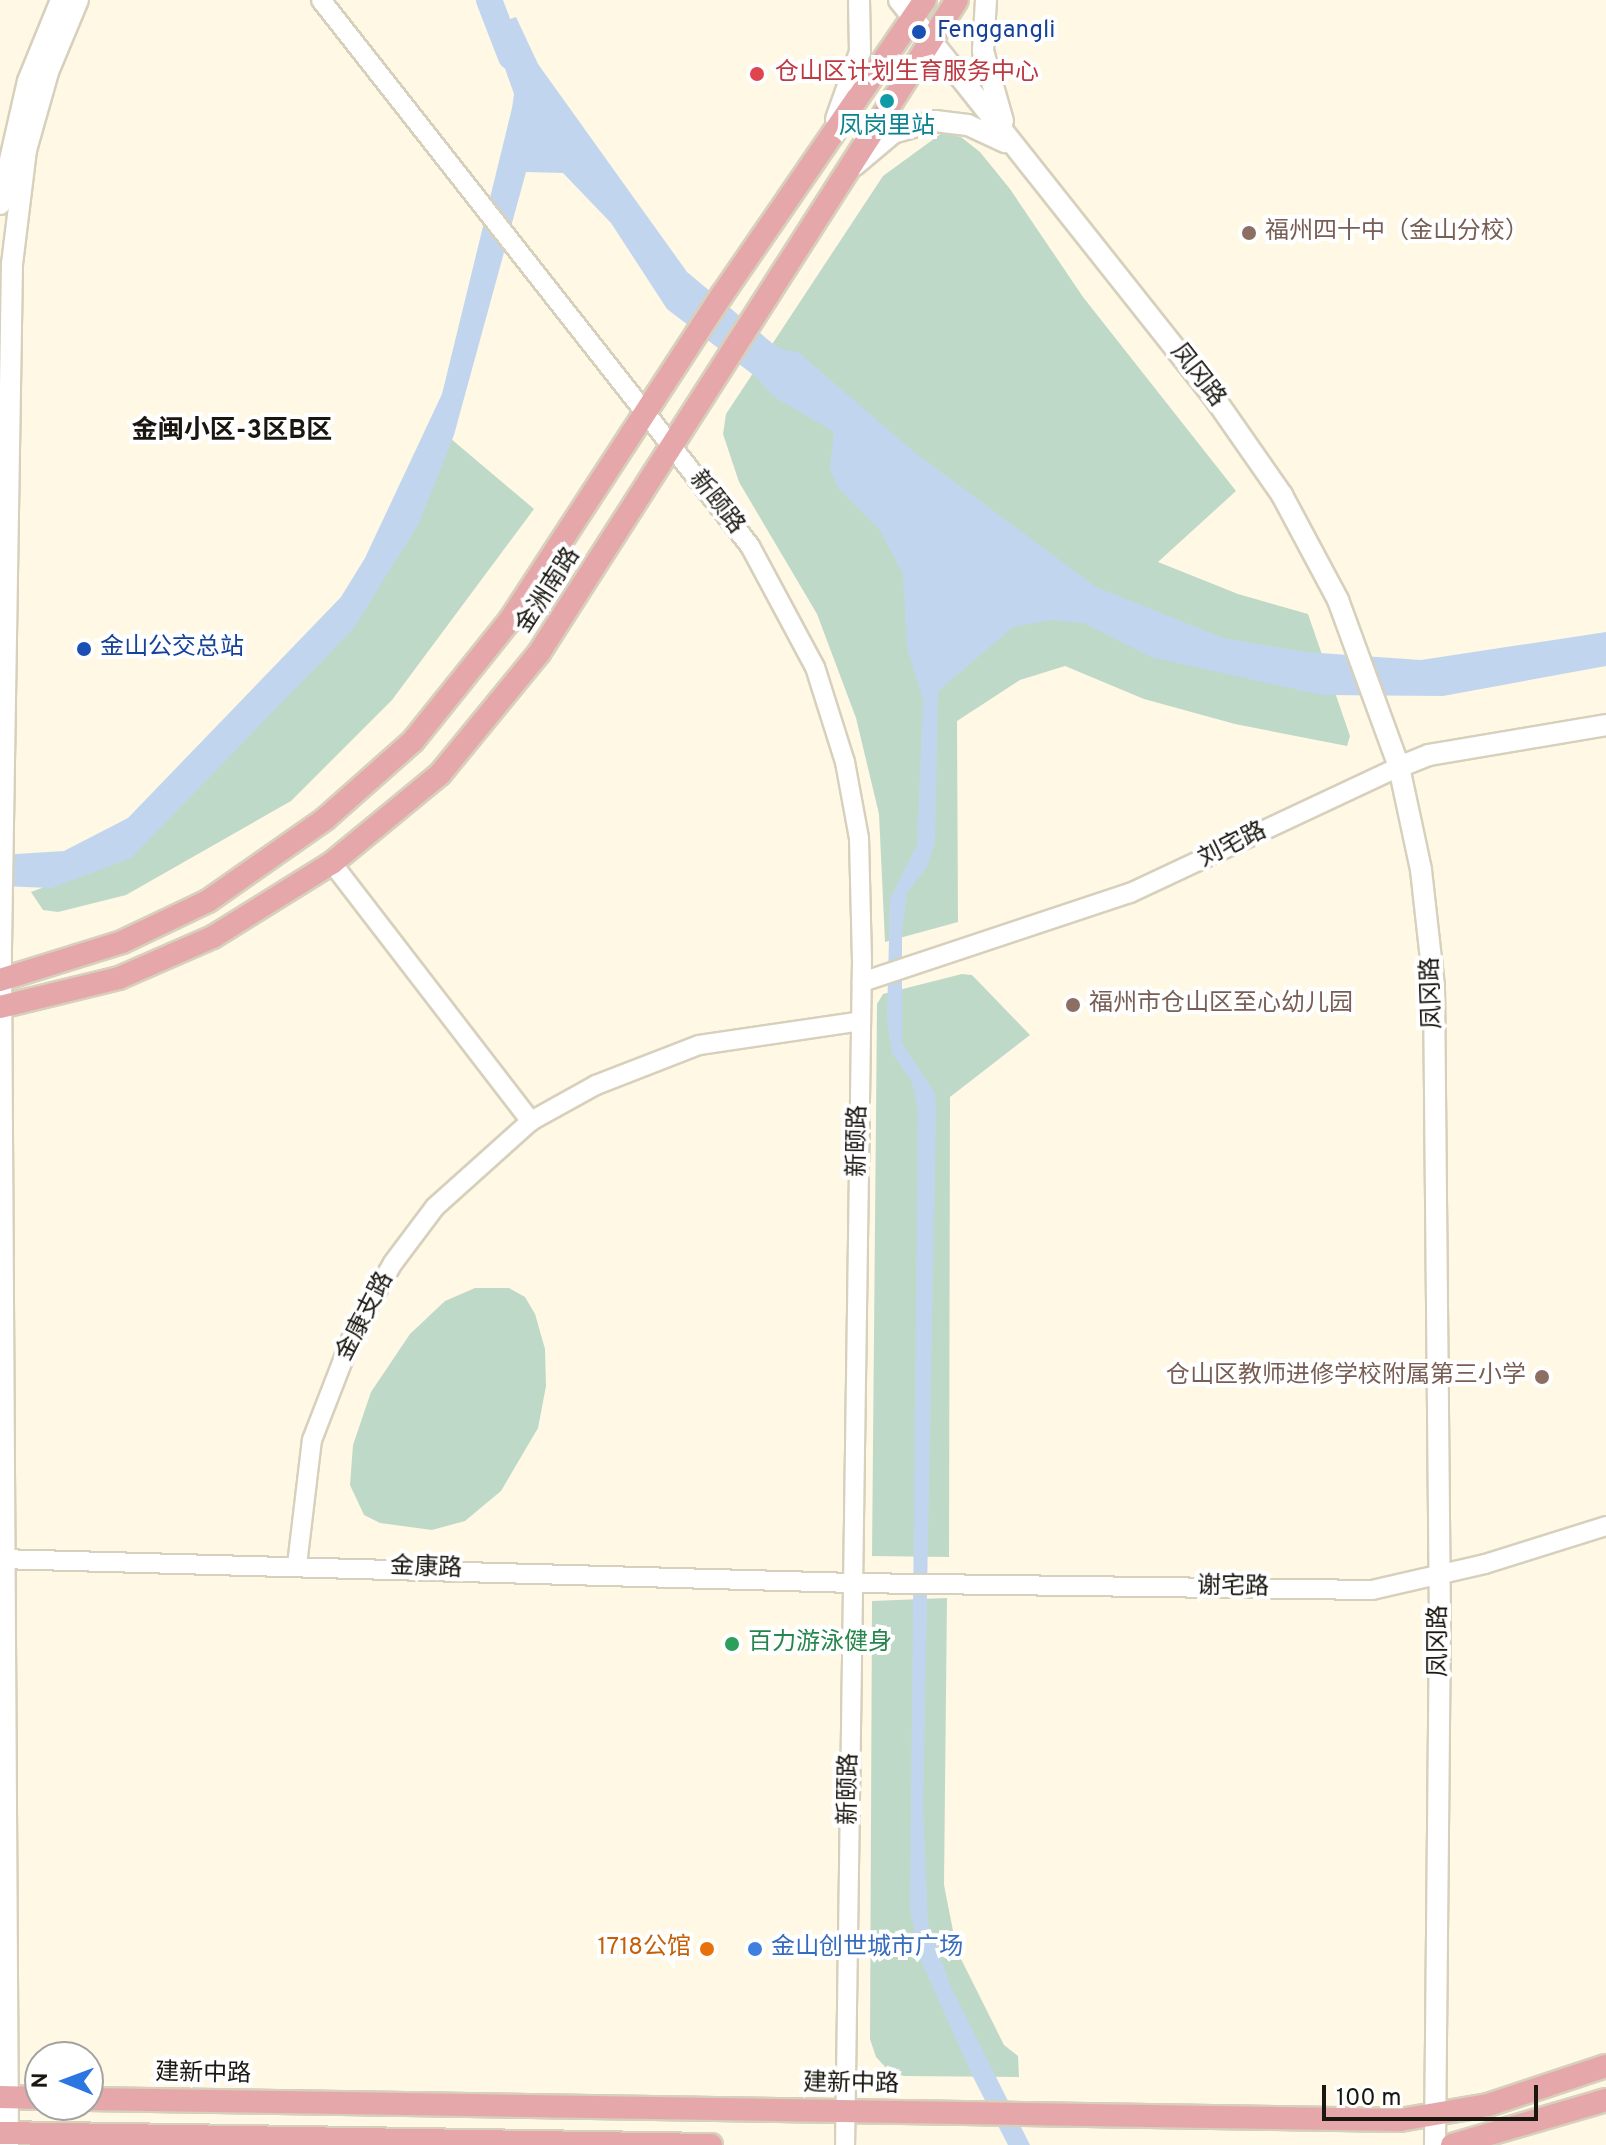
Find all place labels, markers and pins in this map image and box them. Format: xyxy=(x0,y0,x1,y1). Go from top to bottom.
place label: Fenggangli xyxy=(937,18,1055,46)
marker: Fenggangli xyxy=(908,21,930,43)
place label: 仓山区计划生育服务中心 xyxy=(775,60,1039,88)
marker: 仓山区计划生育服务中心 xyxy=(746,63,768,85)
marker: 凤岗里站 xyxy=(878,92,896,110)
place label: 凤岗里站 xyxy=(839,114,935,142)
place label: 福州四十中（金山分校） xyxy=(1265,219,1529,247)
marker: 福州四十中（金山分校） xyxy=(1240,224,1258,242)
place label: 金山公交总站 xyxy=(100,635,244,663)
marker: 金山公交总站 xyxy=(75,640,93,658)
place label: 福州市仓山区至心幼儿园 xyxy=(1089,991,1353,1019)
marker: 福州市仓山区至心幼儿园 xyxy=(1064,996,1082,1014)
place label: 仓山区教师进修学校附属第三小学 xyxy=(1166,1363,1526,1391)
marker: 仓山区教师进修学校附属第三小学 xyxy=(1533,1368,1551,1386)
place label: 百力游泳健身 xyxy=(748,1630,892,1658)
marker: 百力游泳健身 xyxy=(723,1635,741,1653)
place label: 1718公馆 xyxy=(598,1935,691,1963)
place label: 金山创世城市广场 xyxy=(771,1935,963,1963)
marker: 1718公馆 xyxy=(698,1940,716,1958)
marker: 金山创世城市广场 xyxy=(746,1940,764,1958)

